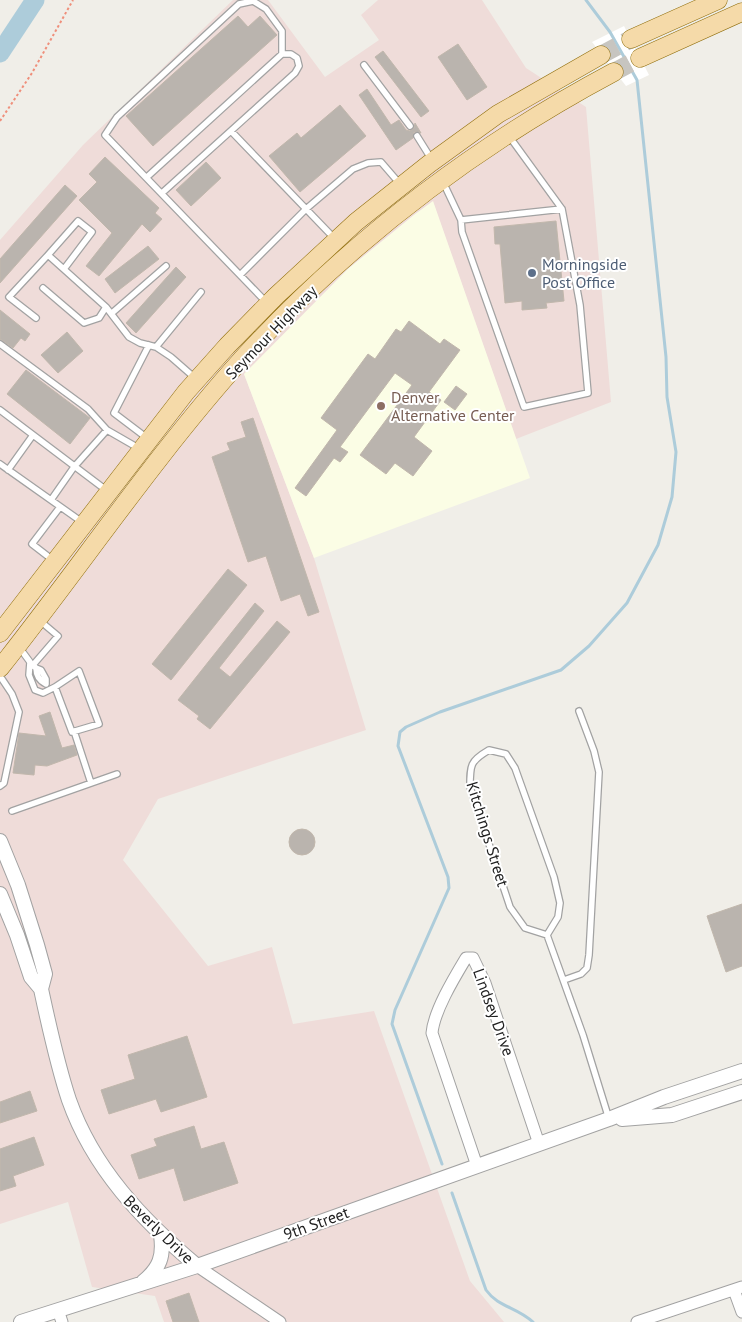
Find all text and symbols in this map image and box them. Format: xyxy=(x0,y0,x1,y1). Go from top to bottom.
place label: Morningside Post Office xyxy=(542,254,627,292)
marker: Morningside Post Office xyxy=(526,267,538,279)
street label: Seymour Highway xyxy=(221,280,321,383)
place label: Denver Alternative Center xyxy=(391,387,515,425)
marker: Denver Alternative Center xyxy=(375,400,387,412)
street label: Kitchings Street xyxy=(463,779,514,889)
street label: Lindsey Drive xyxy=(469,966,519,1058)
street label: Beverly Drive xyxy=(120,1191,198,1267)
street label: 9th Street xyxy=(281,1202,352,1244)

